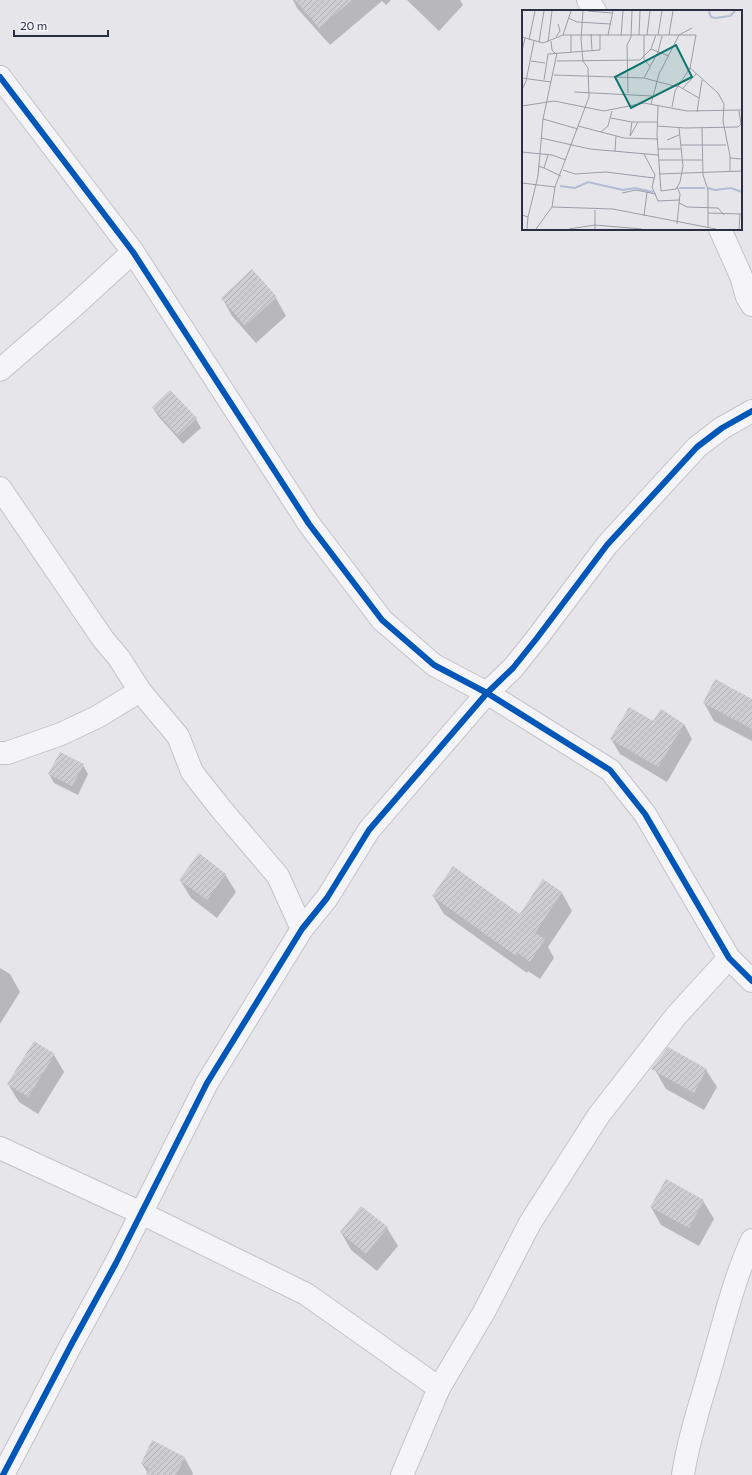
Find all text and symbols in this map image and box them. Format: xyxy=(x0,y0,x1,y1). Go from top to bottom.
inset map xyxy=(522,10,742,230)
scale bar xyxy=(14,12,108,38)
text: 20 m xyxy=(20,18,47,32)

